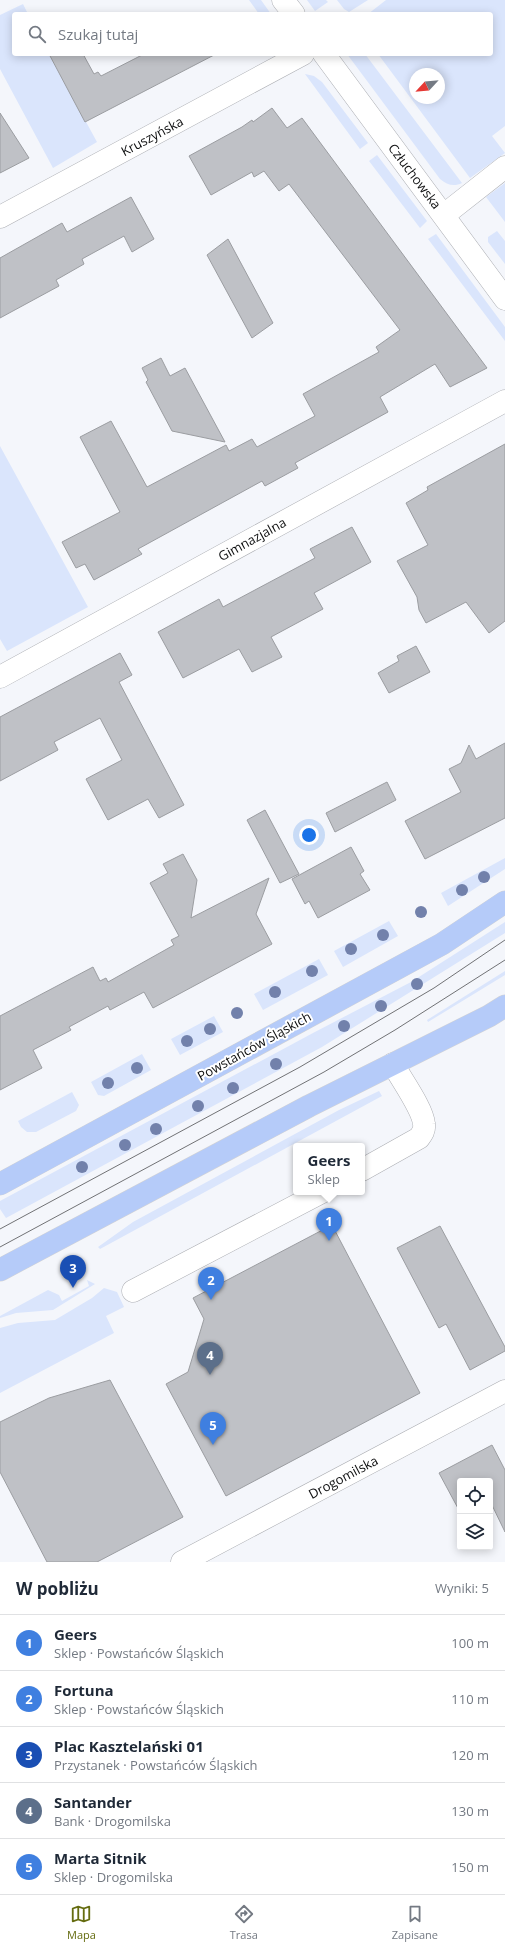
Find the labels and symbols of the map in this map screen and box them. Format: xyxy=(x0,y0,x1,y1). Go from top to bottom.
north arrow xyxy=(409,68,445,104)
street label: Kruszyńska xyxy=(118,112,186,160)
street label: Człuchowska xyxy=(384,139,446,213)
street label: Gimnazjalna xyxy=(215,513,289,565)
your location xyxy=(299,825,319,845)
street label: Powstańców Śląskich xyxy=(194,1007,314,1085)
pin: 1 xyxy=(316,1208,342,1241)
pin: 3 xyxy=(60,1255,86,1288)
pin: 2 xyxy=(198,1267,224,1300)
pin: 4 xyxy=(197,1342,223,1375)
pin: 5 xyxy=(200,1412,226,1445)
street label: Drogomilska xyxy=(305,1451,381,1503)

